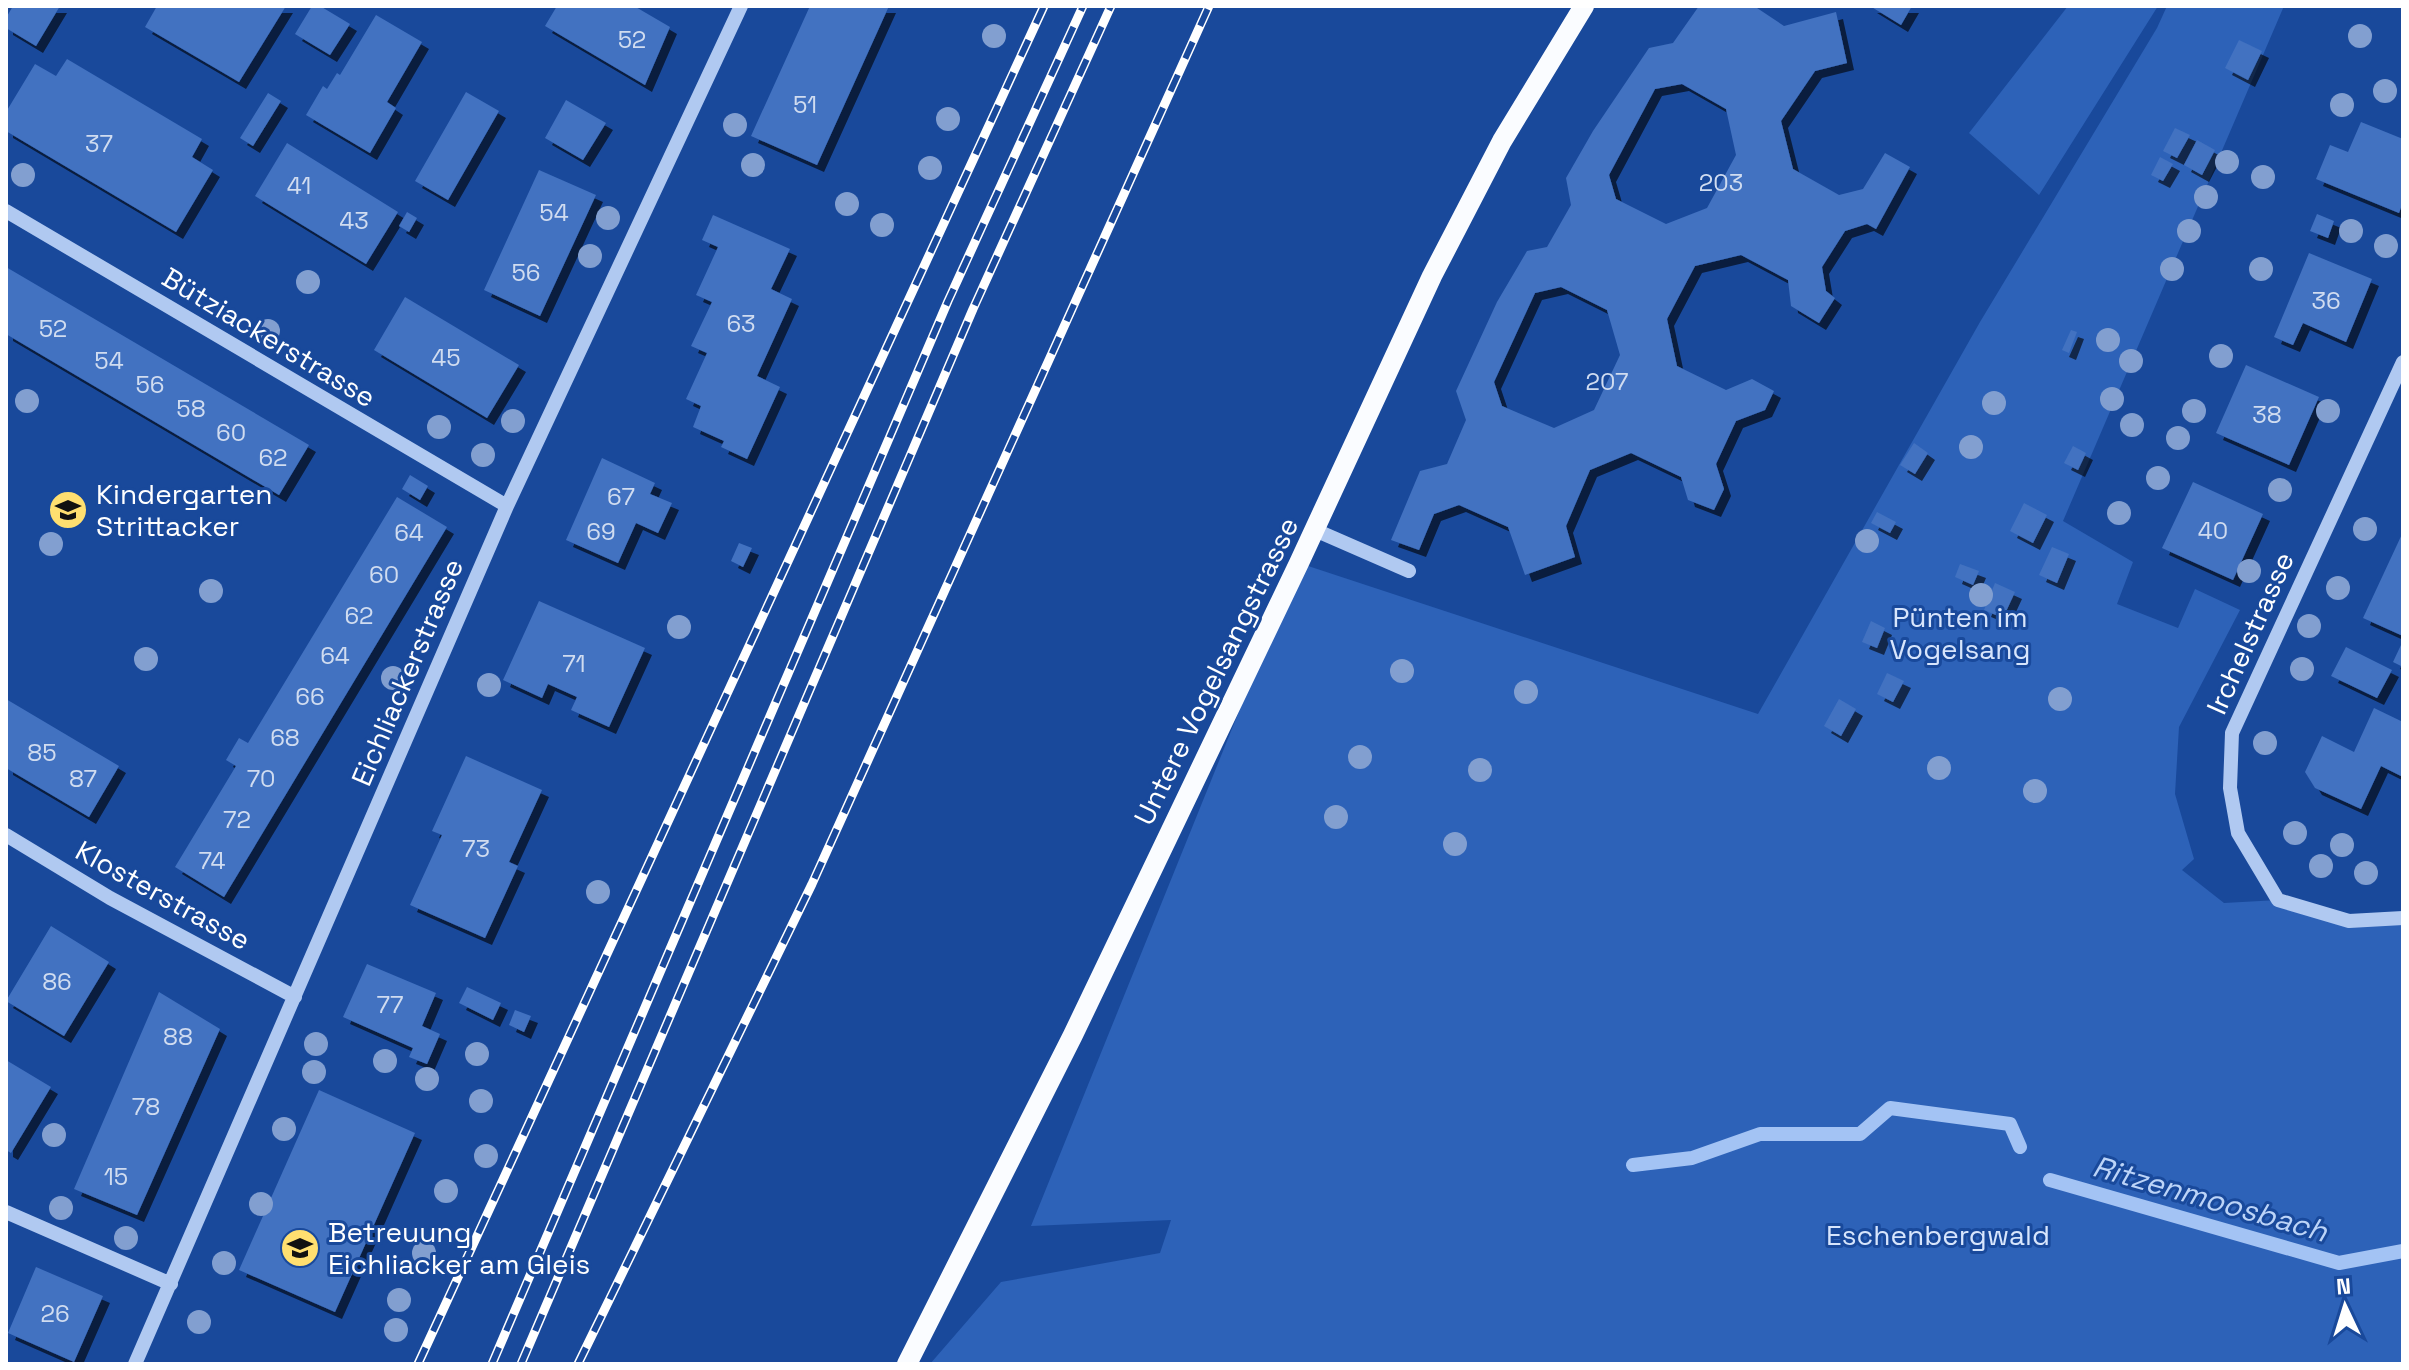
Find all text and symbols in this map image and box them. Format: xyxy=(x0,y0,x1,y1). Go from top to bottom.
house number: 52 xyxy=(618,24,646,55)
house number: 51 xyxy=(793,89,817,120)
house number: 37 xyxy=(85,128,113,159)
house number: 203 xyxy=(1699,167,1743,198)
house number: 41 xyxy=(287,170,311,201)
house number: 54 xyxy=(539,197,569,228)
house number: 43 xyxy=(339,205,369,236)
house number: 56 xyxy=(511,257,541,288)
street label: Bütziackerstrasse xyxy=(156,259,382,415)
house number: 36 xyxy=(2311,285,2341,316)
house number: 63 xyxy=(726,308,756,339)
house number: 52 xyxy=(39,313,67,344)
house number: 45 xyxy=(431,342,461,373)
house number: 54 xyxy=(94,345,124,376)
house number: 207 xyxy=(1586,366,1628,397)
house number: 56 xyxy=(135,369,165,400)
house number: 58 xyxy=(176,393,206,424)
house number: 38 xyxy=(2252,399,2282,430)
house number: 60 xyxy=(216,417,246,448)
house number: 62 xyxy=(258,442,288,473)
place label: Kindergarten Strittacker xyxy=(96,476,273,544)
house number: 67 xyxy=(607,481,635,512)
school or university icon: Kindergarten Strittacker xyxy=(47,489,89,531)
street label: Untere Vogelsangstrasse xyxy=(1126,511,1306,831)
house number: 40 xyxy=(2198,515,2228,546)
house number: 69 xyxy=(586,516,616,547)
house number: 64 xyxy=(394,517,424,548)
street label: Irchelstrasse xyxy=(2198,546,2302,720)
street label: Eichliackerstrasse xyxy=(343,553,471,791)
house number: 60 xyxy=(369,559,399,590)
park label: Pünten im Vogelsang xyxy=(1890,599,2030,667)
house number: 62 xyxy=(344,600,374,631)
house number: 64 xyxy=(320,640,350,671)
house number: 71 xyxy=(562,648,586,679)
house number: 66 xyxy=(295,681,325,712)
house number: 68 xyxy=(270,722,300,753)
house number: 85 xyxy=(27,737,57,768)
house number: 87 xyxy=(69,763,97,794)
house number: 70 xyxy=(247,763,275,794)
house number: 72 xyxy=(223,804,251,835)
street label: Klosterstrasse xyxy=(69,832,257,958)
house number: 73 xyxy=(462,833,490,864)
house number: 74 xyxy=(198,845,226,876)
house number: 86 xyxy=(42,966,72,997)
house number: 77 xyxy=(376,989,404,1020)
house number: 88 xyxy=(163,1021,193,1052)
house number: 78 xyxy=(132,1091,160,1122)
water label: Ritzenmoosbach xyxy=(2088,1146,2333,1251)
house number: 15 xyxy=(104,1161,128,1192)
place label: Betreuung Eichliacker am Gleis xyxy=(328,1214,590,1282)
park label: Eschenbergwald xyxy=(1826,1217,2050,1253)
school or university icon: Betreuung Eichliacker am Gleis xyxy=(279,1227,321,1269)
north arrow xyxy=(2305,1266,2385,1346)
text: N xyxy=(2335,1272,2352,1301)
house number: 26 xyxy=(40,1298,70,1329)

